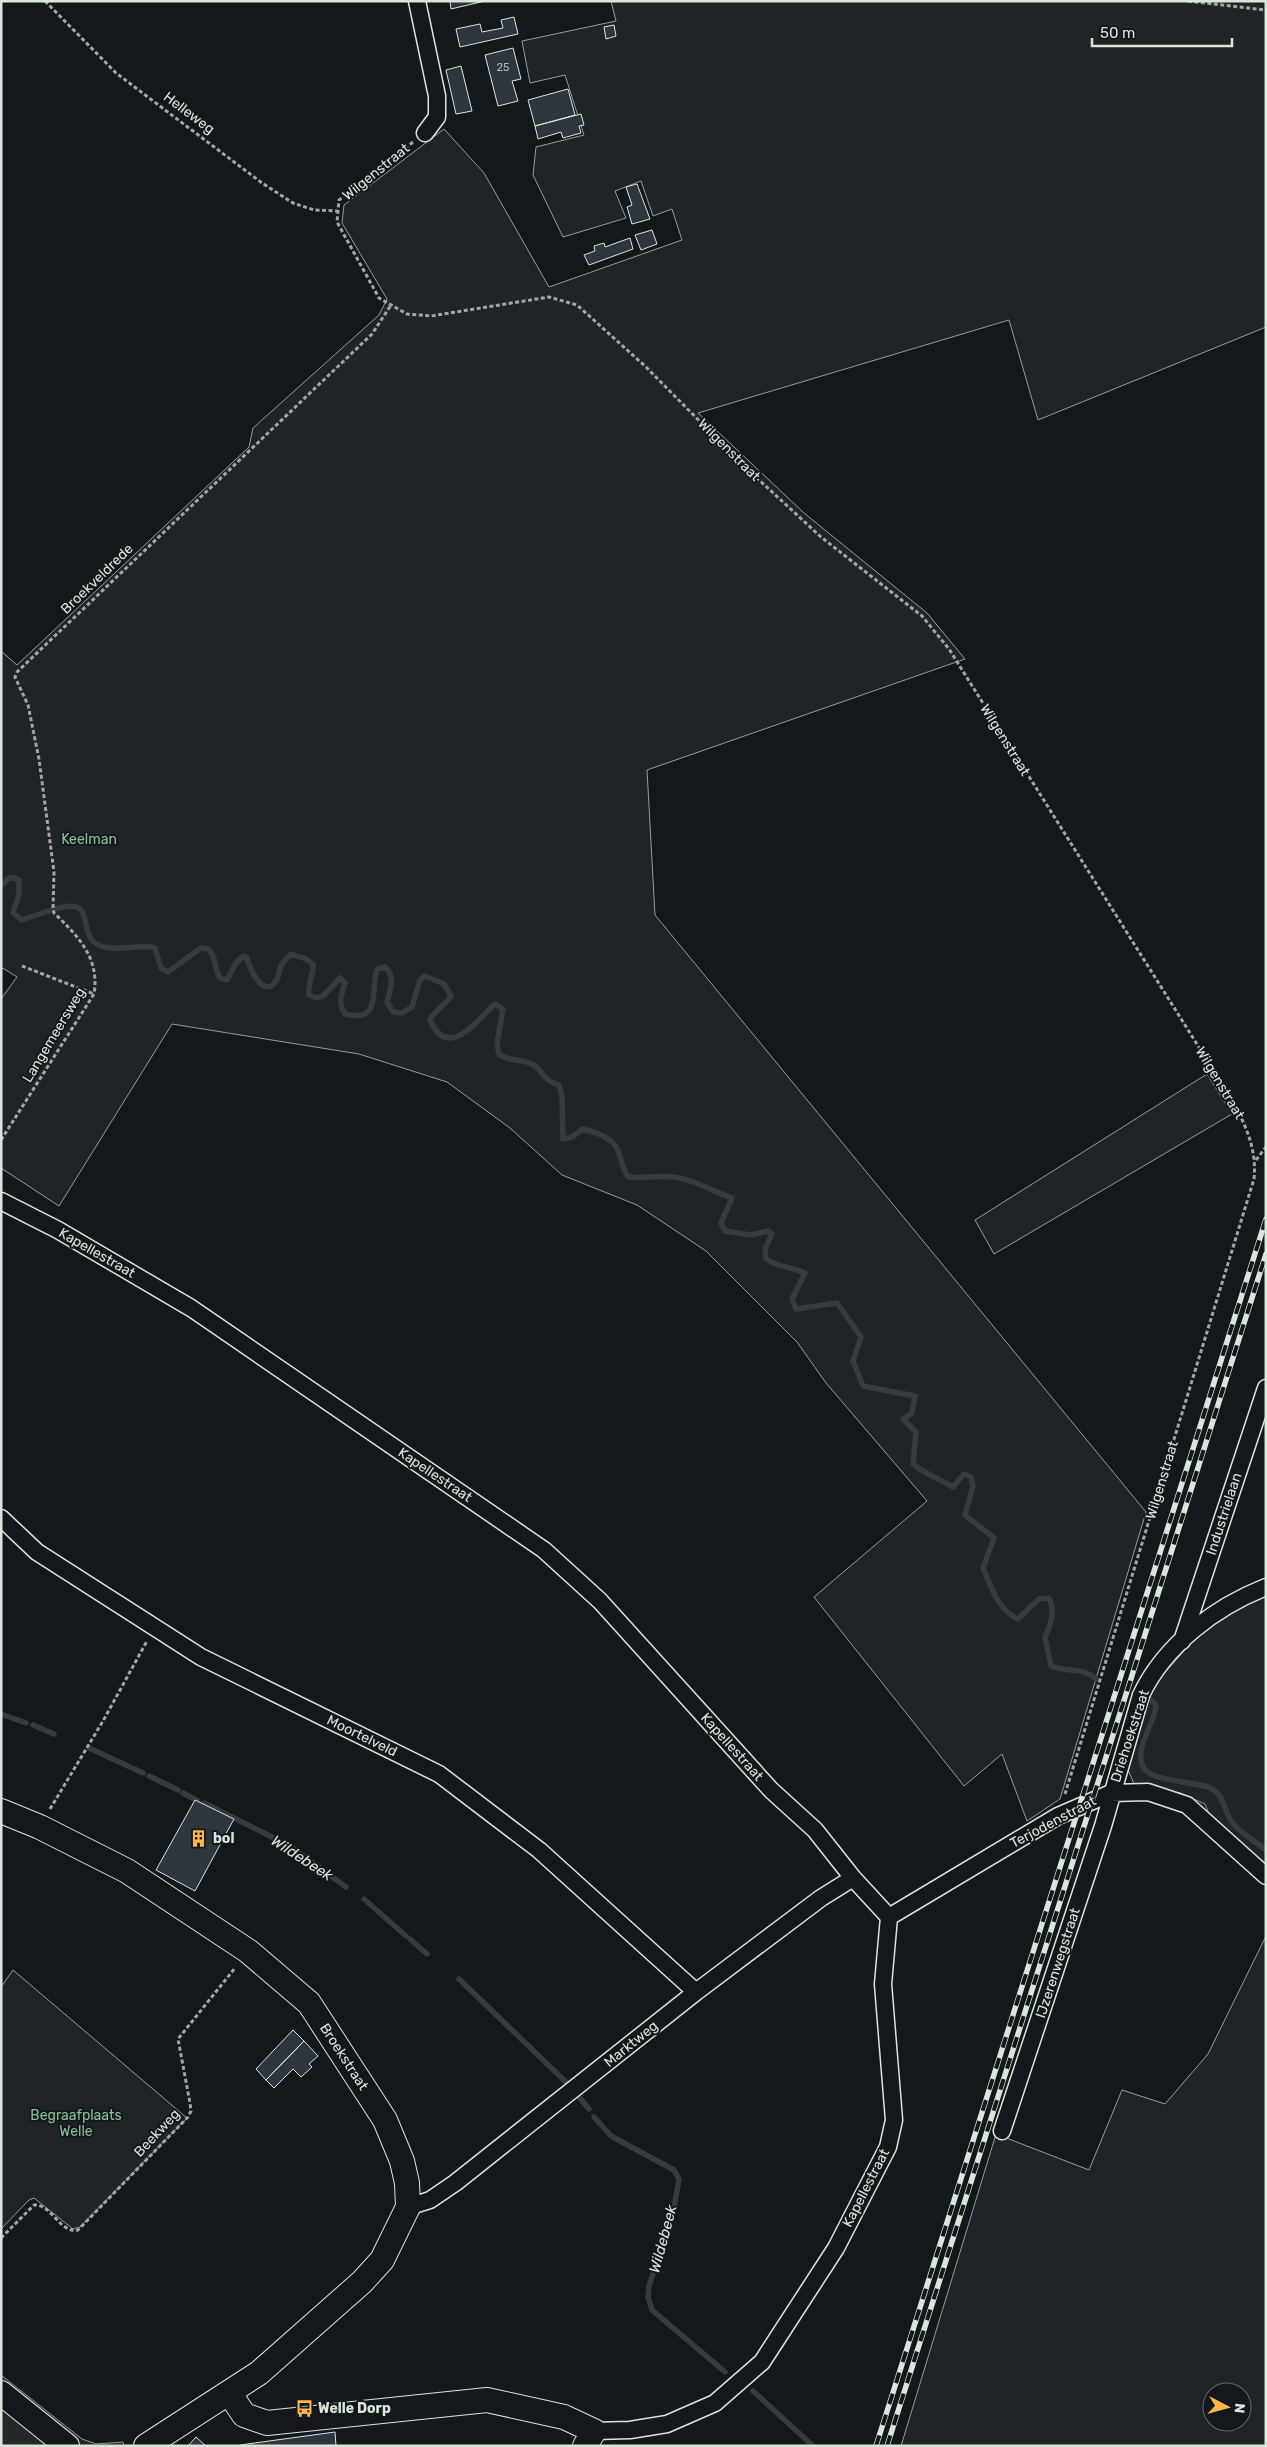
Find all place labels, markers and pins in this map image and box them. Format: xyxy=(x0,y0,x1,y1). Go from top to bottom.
building icon: bol xyxy=(189,1828,209,1848)
place label: bol xyxy=(213,1830,234,1847)
bus stop icon: Welle Dorp xyxy=(294,2398,314,2418)
place label: Welle Dorp xyxy=(318,2400,391,2417)

